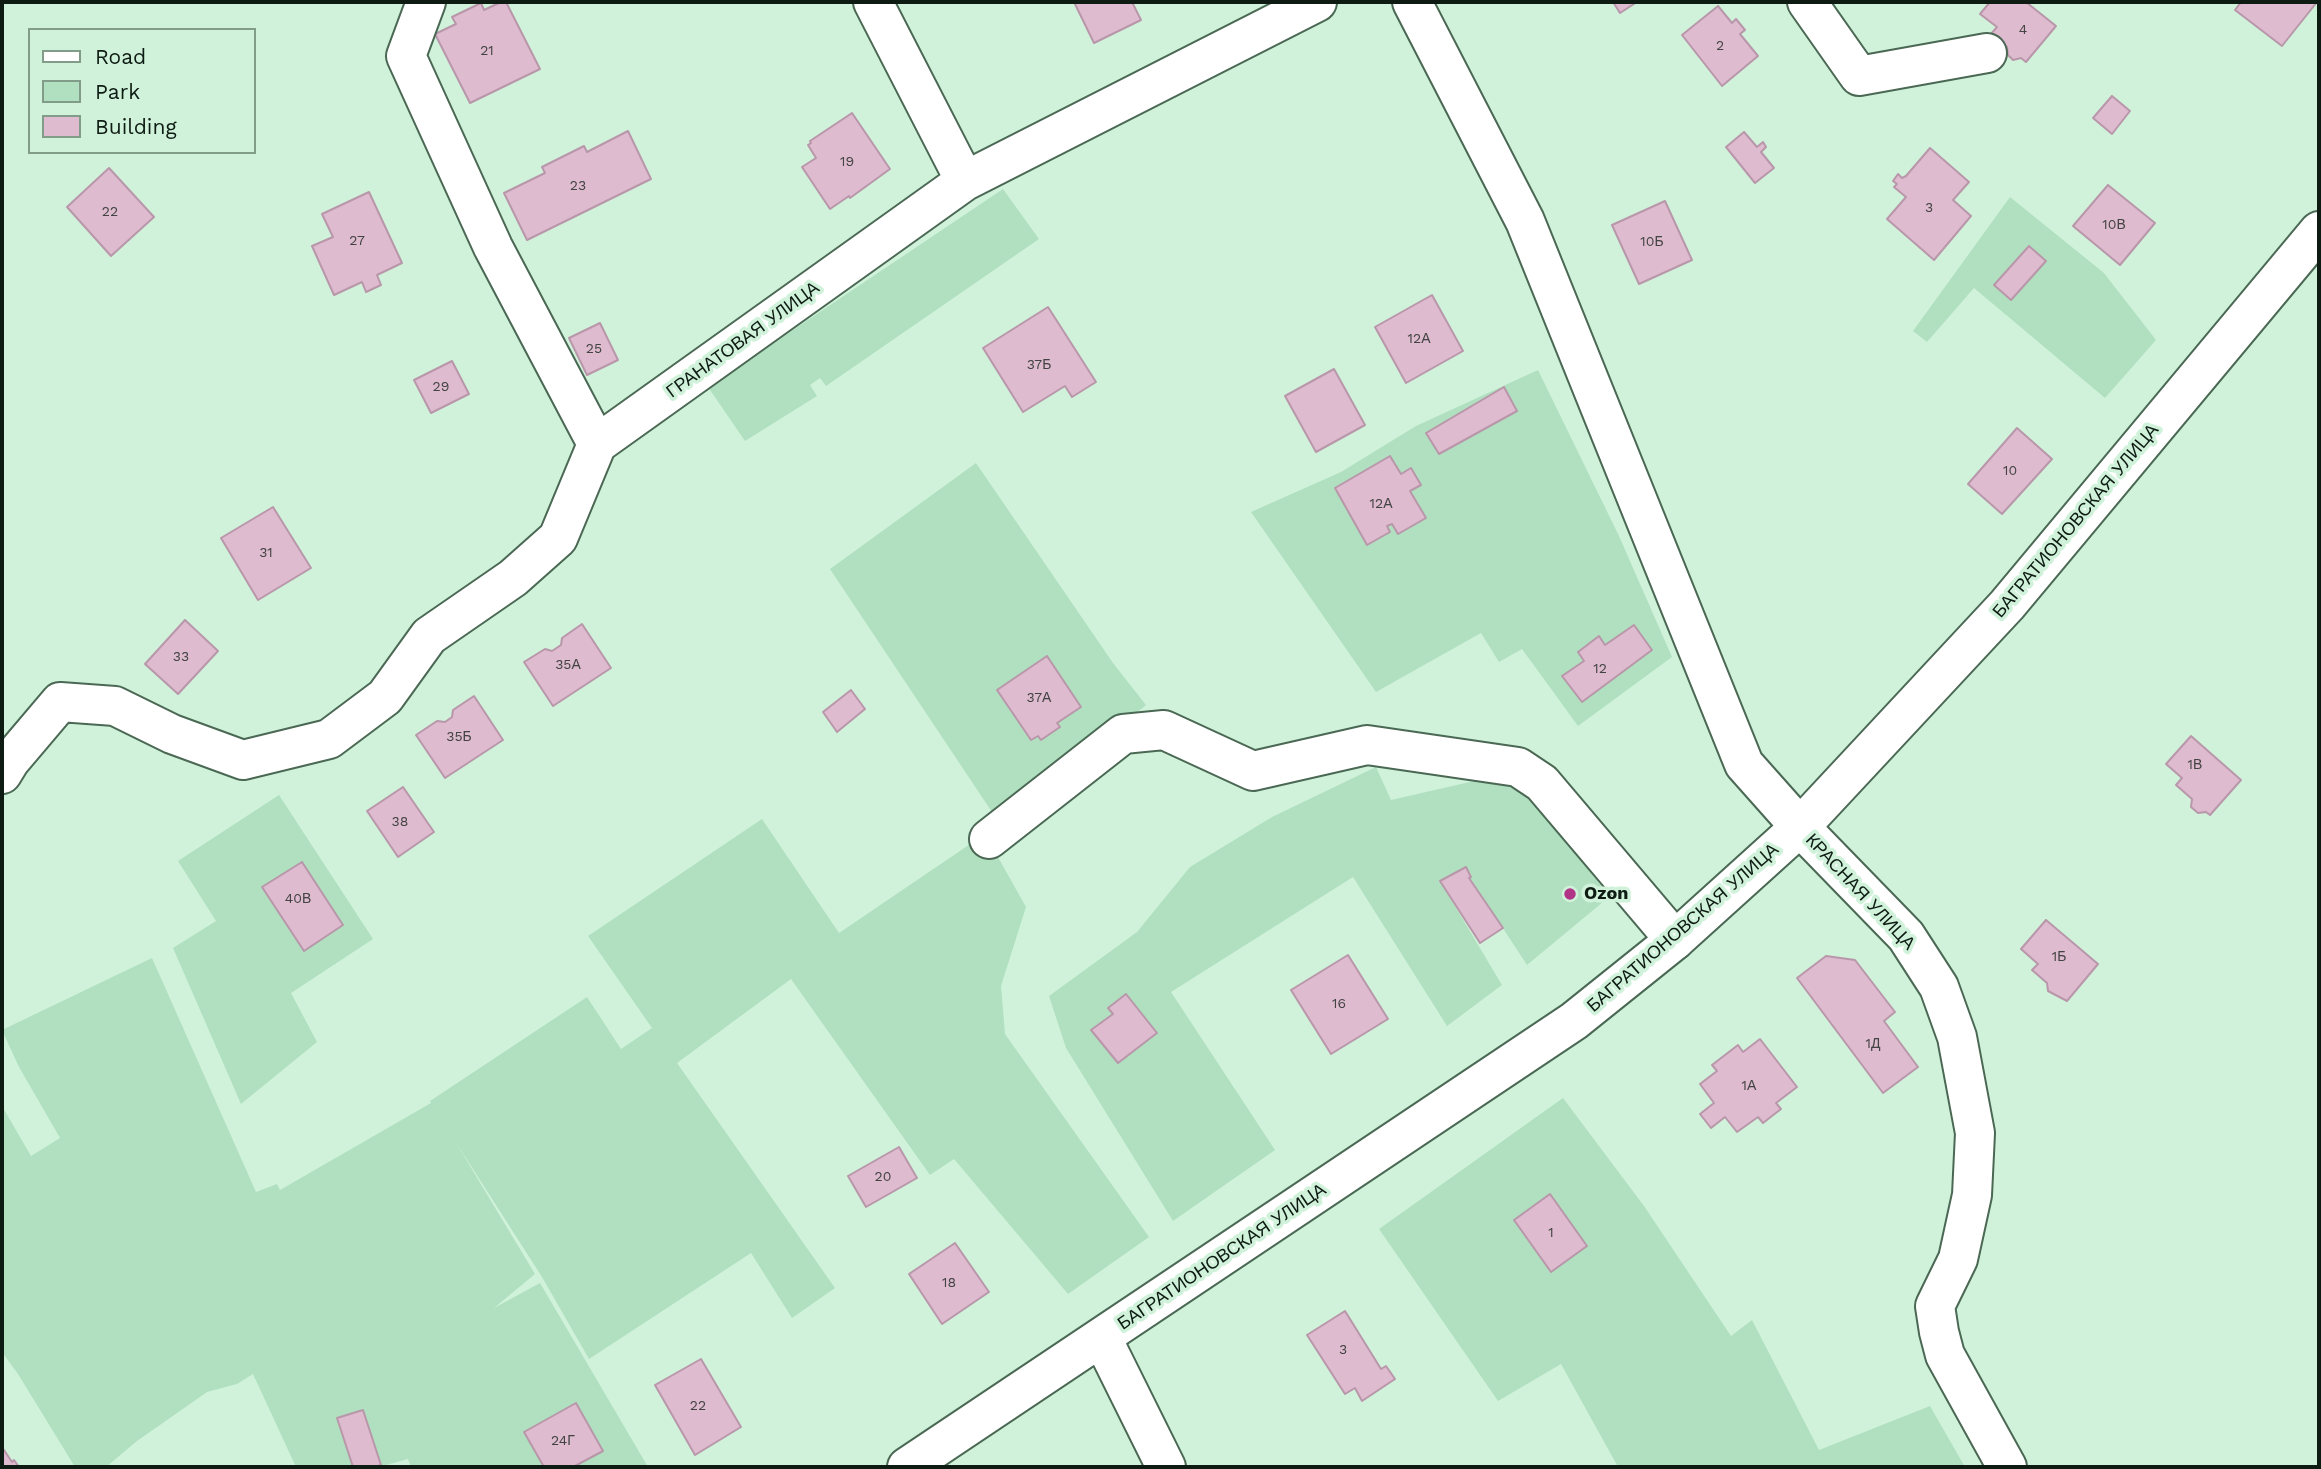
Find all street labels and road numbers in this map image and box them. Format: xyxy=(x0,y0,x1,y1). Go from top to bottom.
street label: ГРАНАТОВАЯ УЛИЦА xyxy=(662,277,824,403)
street label: БАГРАТИОНОВСКАЯ УЛИЦА xyxy=(1989,420,2163,622)
street label: КРАСНАЯ УЛИЦА xyxy=(1801,829,1919,955)
street label: БАГРАТИОНОВСКАЯ УЛИЦА xyxy=(1583,839,1783,1017)
street label: БАГРАТИОНОВСКАЯ УЛИЦА xyxy=(1114,1179,1330,1335)

